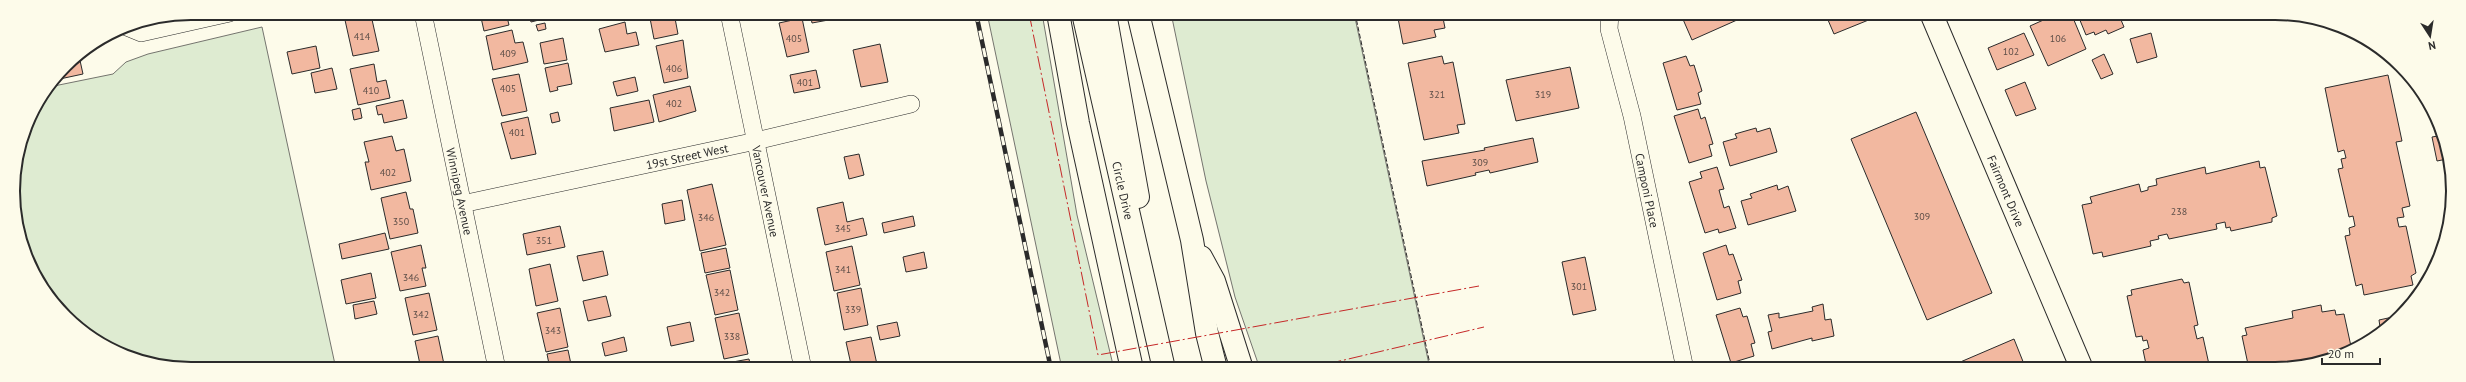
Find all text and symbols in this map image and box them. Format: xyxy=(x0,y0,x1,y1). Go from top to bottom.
north arrow xyxy=(2410,16,2450,56)
house number: 414 xyxy=(354,30,371,43)
house number: 405 xyxy=(786,32,802,45)
house number: 106 xyxy=(2050,32,2066,45)
text: N xyxy=(2427,38,2437,53)
house number: 102 xyxy=(2003,45,2019,58)
house number: 409 xyxy=(500,47,516,60)
house number: 406 xyxy=(666,62,682,75)
house number: 401 xyxy=(797,76,813,89)
house number: 405 xyxy=(500,82,516,95)
house number: 410 xyxy=(363,84,380,97)
house number: 321 xyxy=(1429,88,1445,101)
house number: 319 xyxy=(1535,88,1551,101)
house number: 402 xyxy=(666,97,682,110)
house number: 401 xyxy=(509,126,525,139)
street label: 19st Street West xyxy=(644,140,729,172)
street label: Vancouver Avenue xyxy=(749,143,783,238)
street label: Winnipeg Avenue xyxy=(444,146,476,236)
street label: Camponi Place xyxy=(1632,152,1663,229)
street label: Fairmont Drive xyxy=(1985,153,2028,229)
house number: 309 xyxy=(1472,156,1488,169)
street label: Circle Drive xyxy=(1109,160,1137,221)
house number: 402 xyxy=(380,166,396,179)
house number: 238 xyxy=(2171,205,2187,218)
house number: 309 xyxy=(1914,210,1930,223)
house number: 346 xyxy=(698,211,714,224)
house number: 350 xyxy=(393,215,410,228)
house number: 345 xyxy=(835,222,851,235)
house number: 351 xyxy=(536,234,552,247)
house number: 341 xyxy=(835,263,851,276)
house number: 346 xyxy=(403,271,419,284)
house number: 301 xyxy=(1571,280,1587,293)
house number: 342 xyxy=(714,286,730,299)
house number: 339 xyxy=(845,303,861,316)
house number: 342 xyxy=(413,308,429,321)
house number: 343 xyxy=(545,324,561,337)
house number: 338 xyxy=(724,330,740,343)
scale bar xyxy=(2322,340,2380,366)
text: 20 m xyxy=(2328,346,2354,361)

